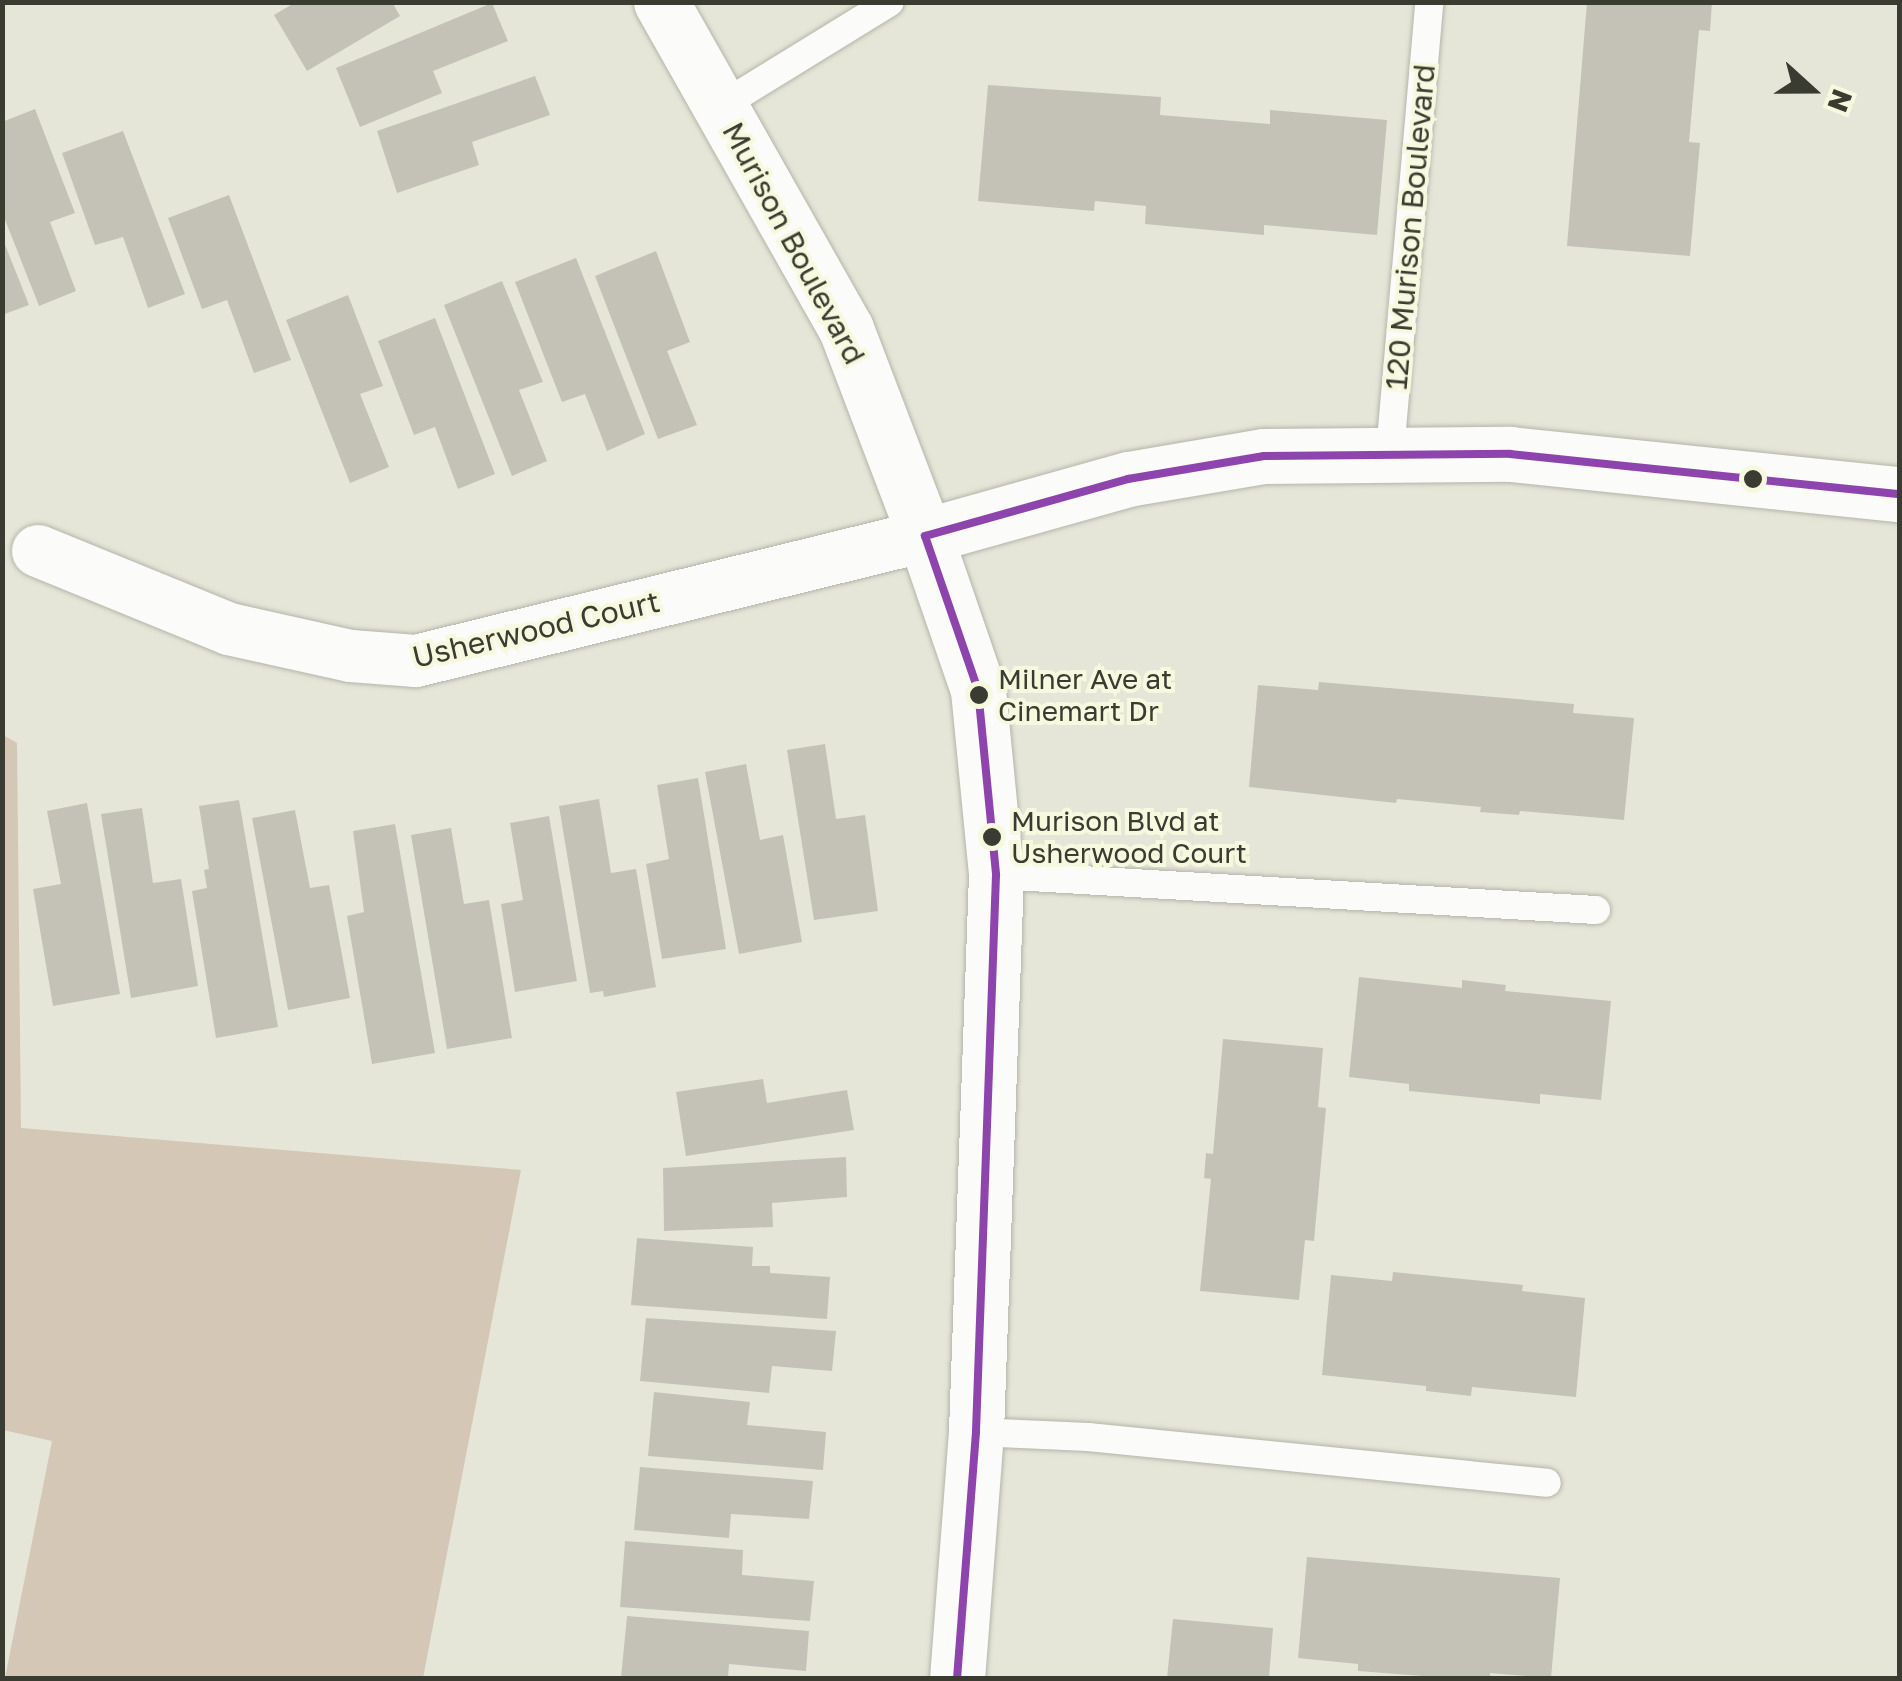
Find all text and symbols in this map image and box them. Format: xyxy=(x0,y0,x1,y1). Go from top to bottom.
north arrow xyxy=(1762,40,1862,140)
street label: 120 Murison Boulevard xyxy=(1378,63,1442,391)
text: N xyxy=(1821,85,1860,117)
street label: Murison Boulevard xyxy=(715,116,873,370)
unlabelled marker xyxy=(1743,469,1763,489)
street label: Usherwood Court xyxy=(409,583,663,675)
place label: Milner Ave at Cinemart Dr xyxy=(998,662,1172,728)
marker: Milner Ave at Cinemart Dr xyxy=(969,685,989,705)
place label: Murison Blvd at Usherwood Court xyxy=(1011,804,1247,870)
marker: Murison Blvd at Usherwood Court xyxy=(982,827,1002,847)

